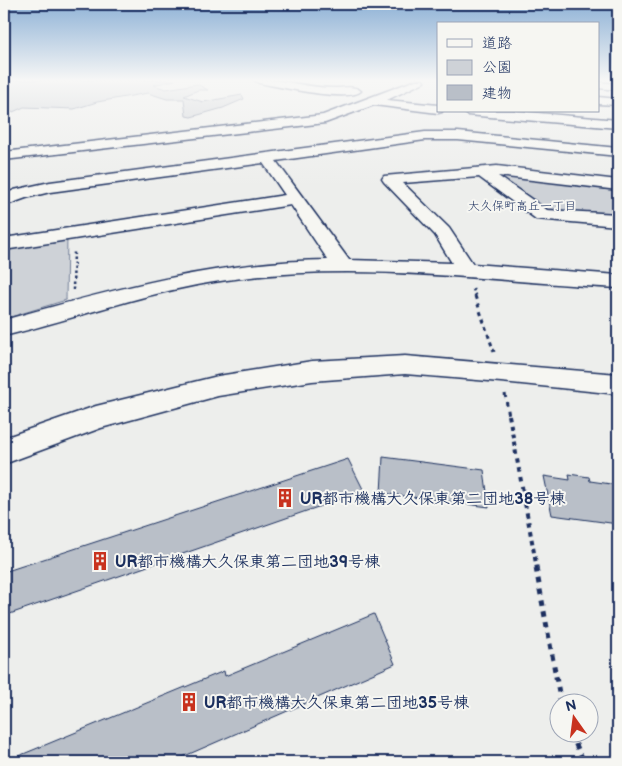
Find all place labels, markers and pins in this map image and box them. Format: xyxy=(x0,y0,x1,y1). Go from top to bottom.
building icon: UR都市機構大久保東第二団地38号棟 xyxy=(274,487,296,509)
place label: UR都市機構大久保東第二団地38号棟 xyxy=(300,490,566,509)
building icon: UR都市機構大久保東第二団地39号棟 xyxy=(89,550,111,572)
place label: UR都市機構大久保東第二団地39号棟 xyxy=(115,553,381,572)
building icon: UR都市機構大久保東第二団地35号棟 xyxy=(178,691,200,713)
place label: UR都市機構大久保東第二団地35号棟 xyxy=(204,694,470,713)

